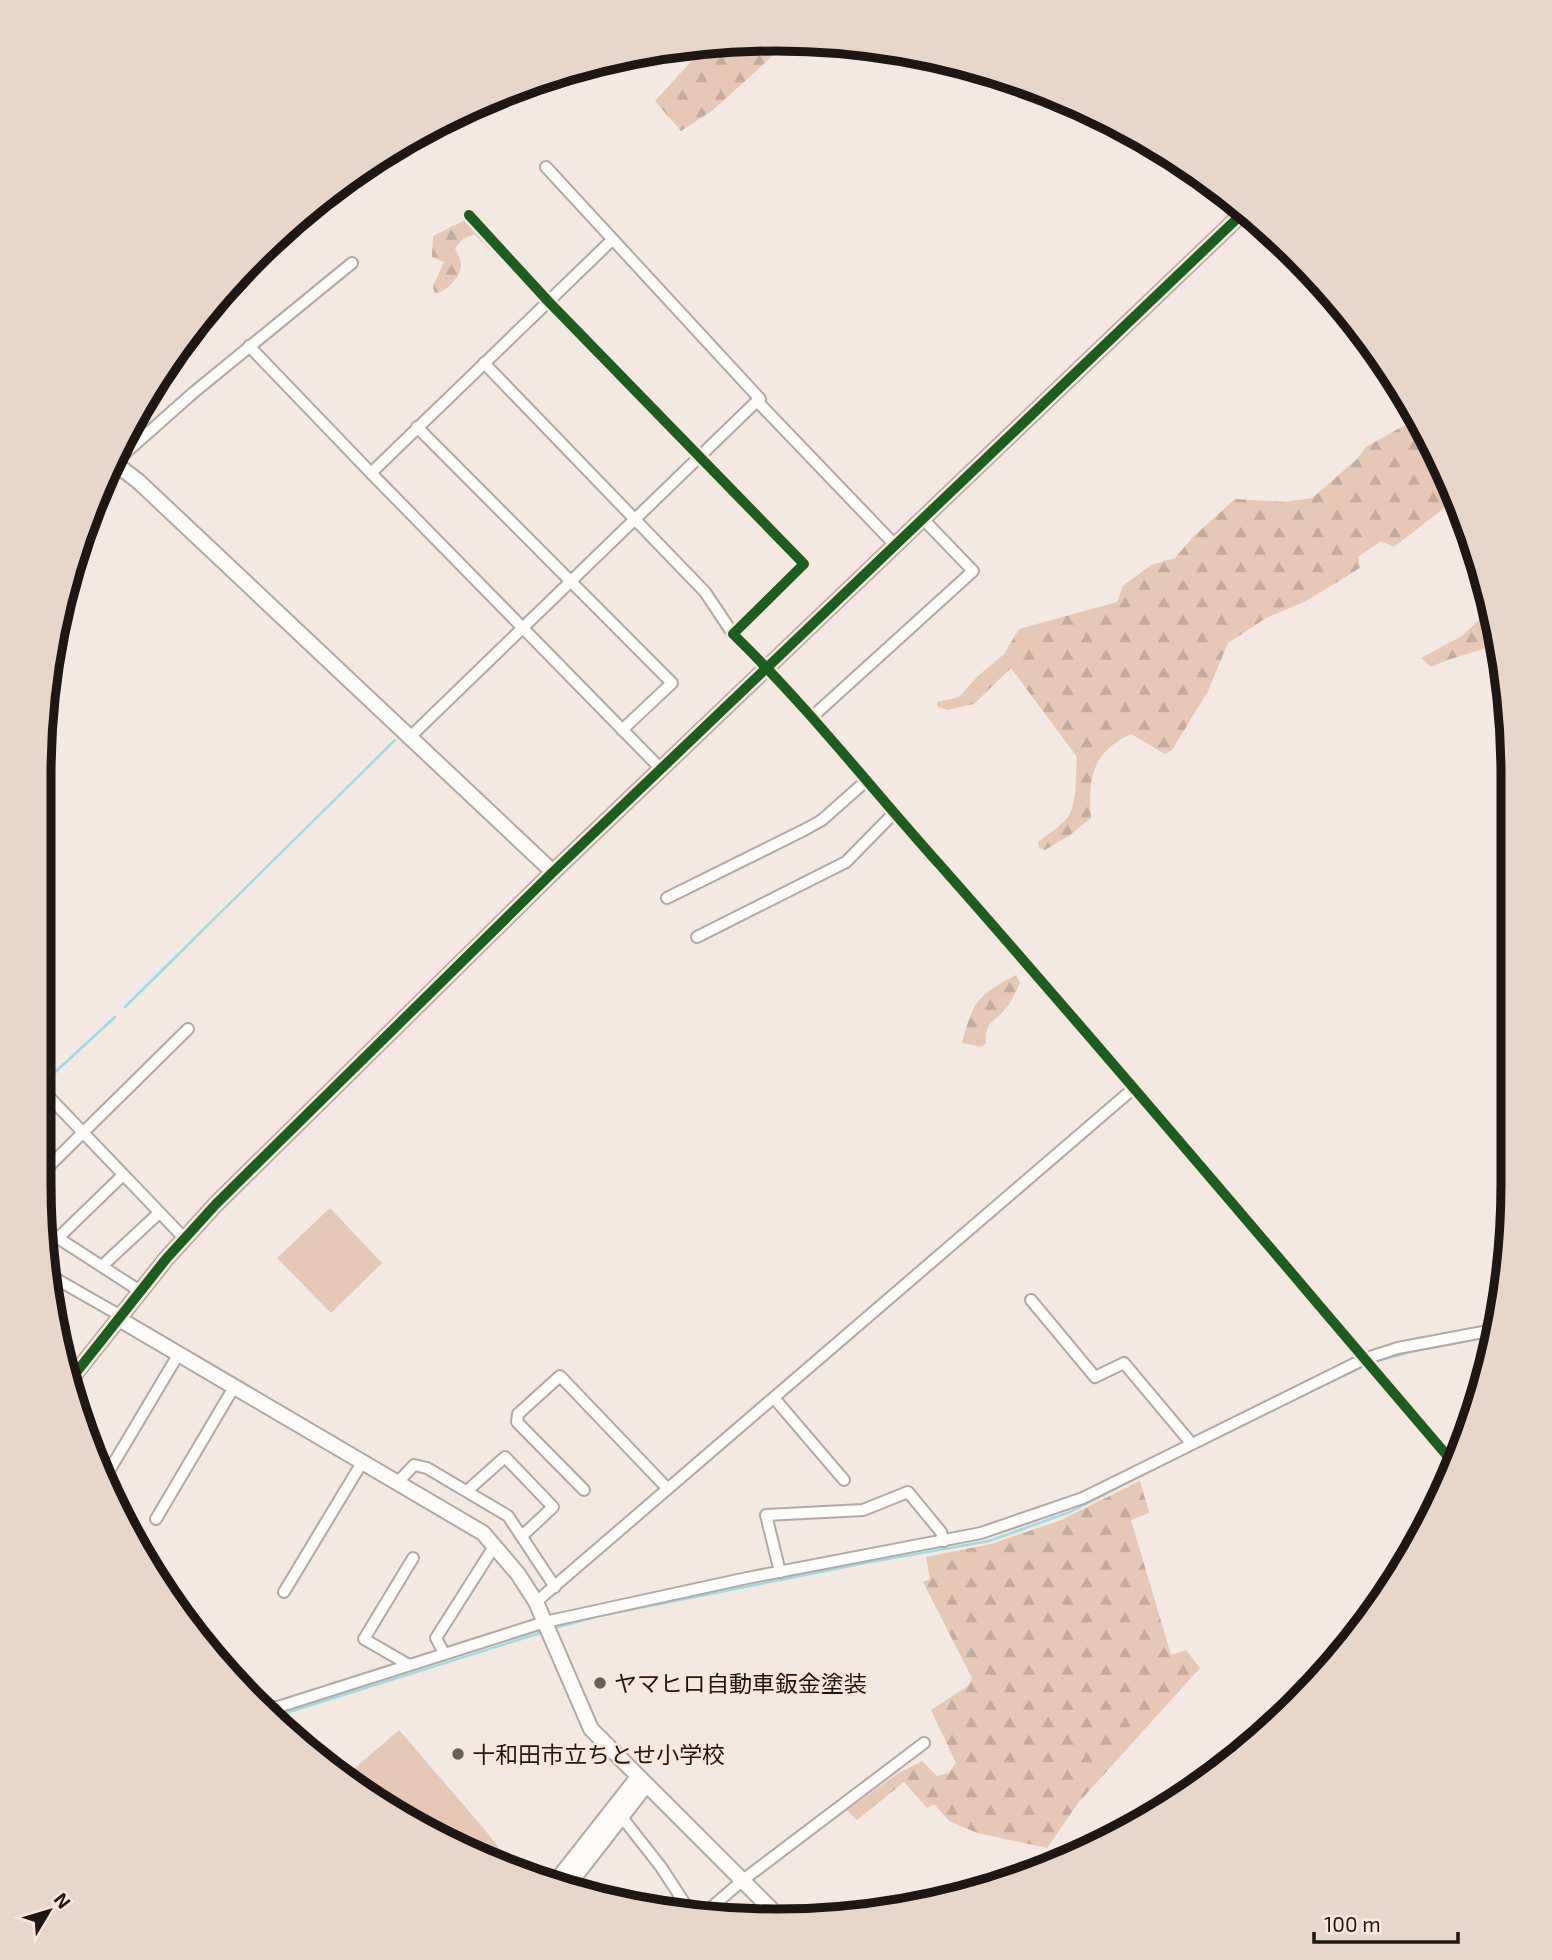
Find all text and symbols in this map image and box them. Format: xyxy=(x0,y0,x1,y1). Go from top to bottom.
place label: ヤマヒロ自動車鈑金塗装 xyxy=(614,1669,867,1697)
marker: ヤマヒロ自動車鈑金塗装 xyxy=(592,1675,608,1691)
place label: 十和田市立ちとせ小学校 xyxy=(472,1740,725,1768)
marker: 十和田市立ちとせ小学校 xyxy=(450,1746,466,1762)
north arrow xyxy=(14,1876,84,1946)
text: N xyxy=(50,1888,76,1913)
scale bar xyxy=(1314,1900,1458,1944)
text: 100 m xyxy=(1324,1911,1381,1936)

